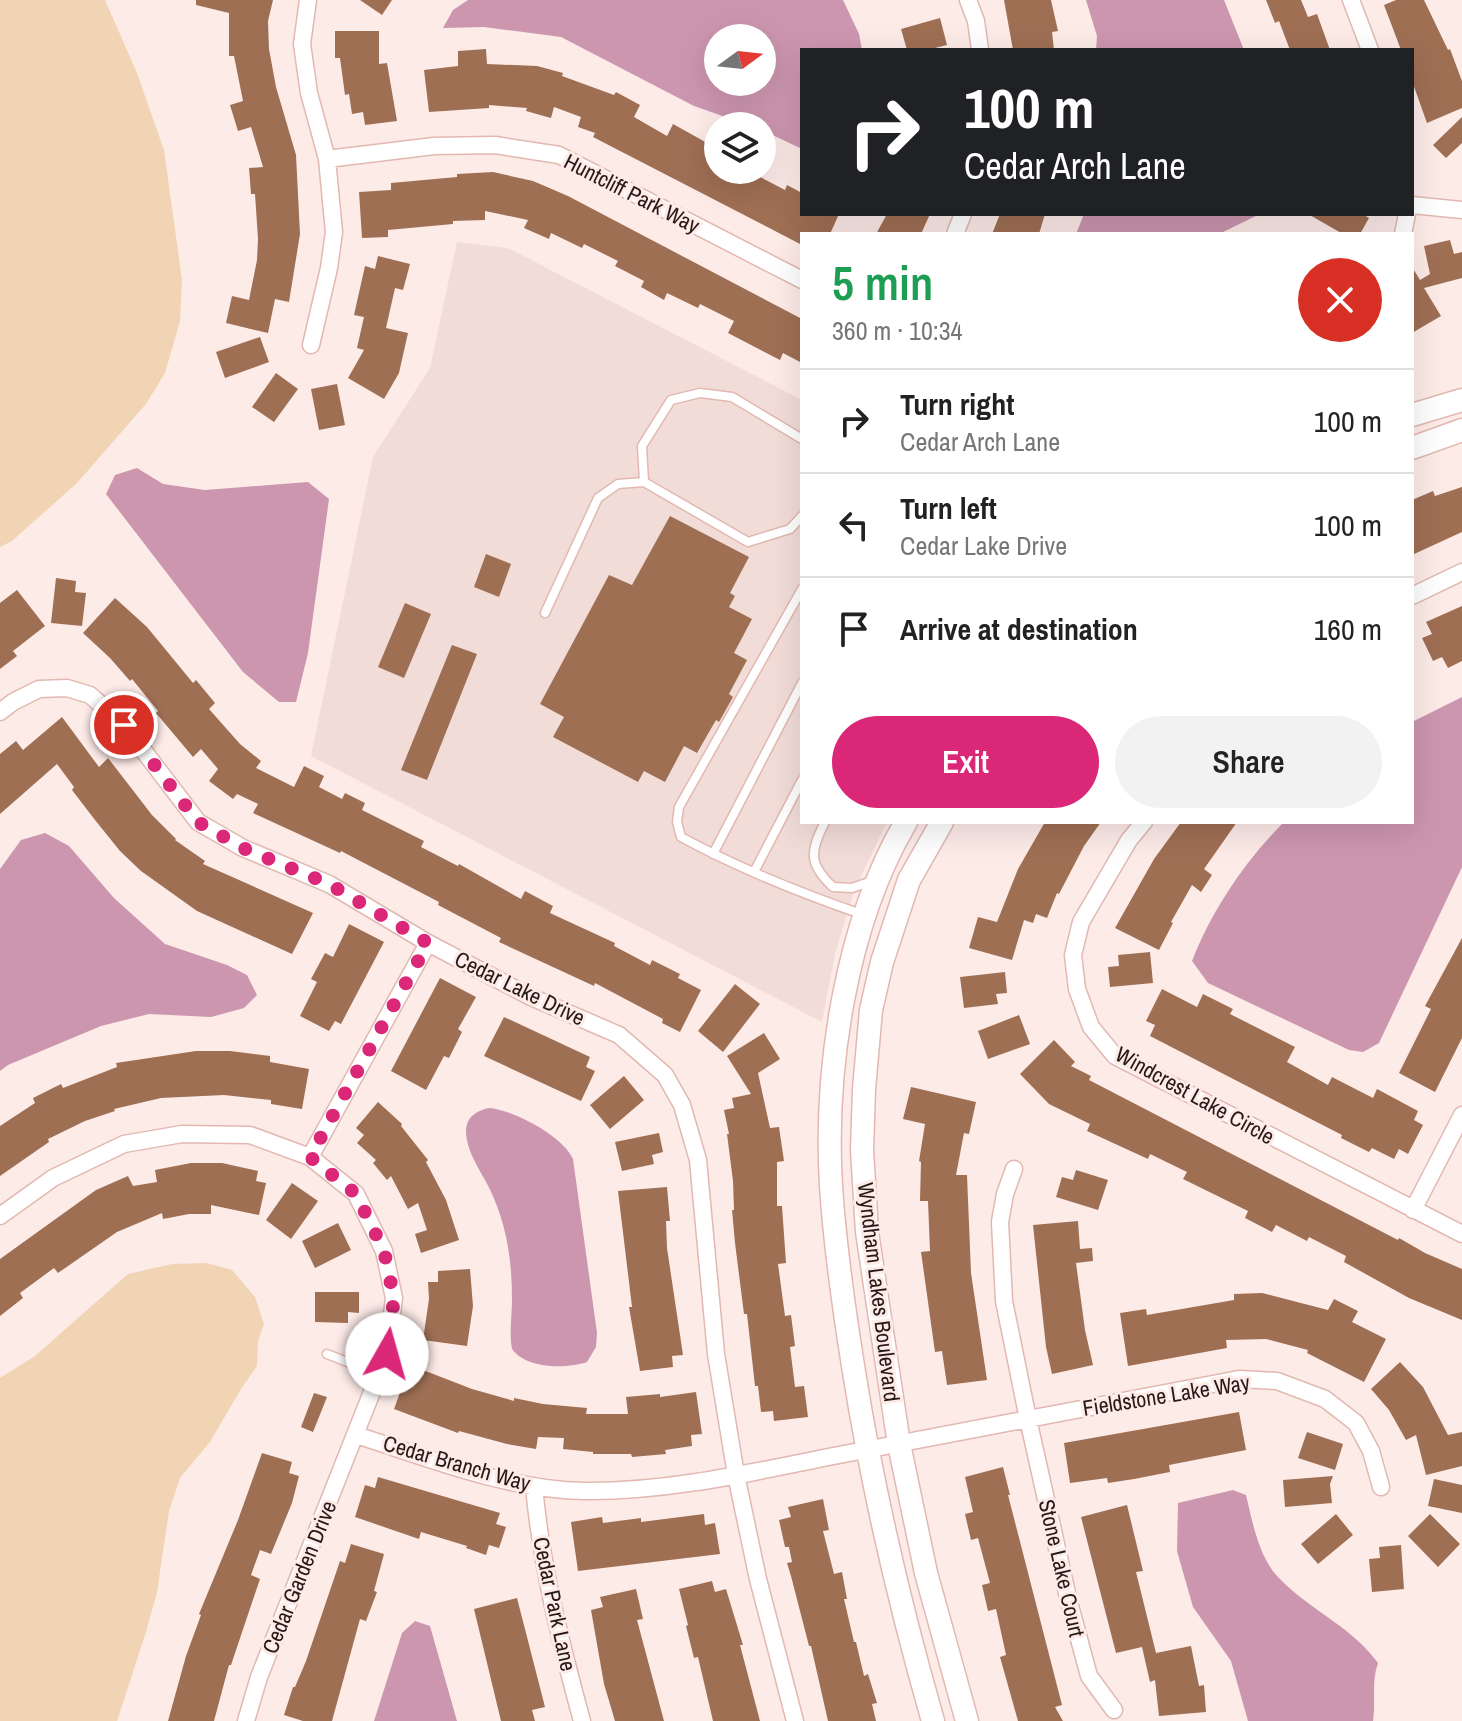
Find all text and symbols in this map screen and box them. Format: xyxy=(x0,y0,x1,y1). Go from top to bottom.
north arrow xyxy=(704,24,776,96)
map controls xyxy=(704,24,776,184)
text: 100 m xyxy=(964,70,1094,145)
icon: right xyxy=(832,80,936,184)
button: layers xyxy=(704,112,776,184)
text: Cedar Arch Lane xyxy=(964,142,1186,190)
street label: Huntcliff Park Way xyxy=(559,146,705,240)
text: 5 min xyxy=(832,250,933,315)
button: close xyxy=(1298,258,1382,342)
text: 360 m · 10:34 xyxy=(832,313,962,348)
text: Turn right xyxy=(900,384,1014,424)
icon: right xyxy=(832,399,876,443)
text: 100 m xyxy=(1314,401,1382,441)
text: Cedar Arch Lane xyxy=(900,424,1060,459)
text: Turn left xyxy=(900,488,997,528)
icon: left xyxy=(832,503,876,547)
text: 100 m xyxy=(1314,505,1382,545)
text: Cedar Lake Drive xyxy=(900,528,1067,563)
icon: arrive xyxy=(832,607,876,651)
text: Arrive at destination xyxy=(900,609,1138,649)
text: 160 m xyxy=(1314,609,1382,649)
pin xyxy=(90,691,158,759)
icon: arrive xyxy=(102,703,146,747)
button: Exit xyxy=(832,716,1099,808)
button: Share xyxy=(1115,716,1382,808)
street label: Cedar Lake Drive xyxy=(450,944,590,1032)
street label: Windcrest Lake Circle xyxy=(1110,1039,1280,1151)
street label: Wyndham Lakes Boulevard xyxy=(851,1181,907,1403)
position arrow xyxy=(345,1312,429,1396)
street label: Fieldstone Lake Way xyxy=(1080,1367,1252,1423)
street label: Cedar Branch Way xyxy=(380,1428,534,1498)
street label: Cedar Garden Drive xyxy=(255,1496,343,1658)
street label: Stone Lake Court xyxy=(1032,1496,1092,1640)
street label: Cedar Park Lane xyxy=(526,1534,584,1674)

